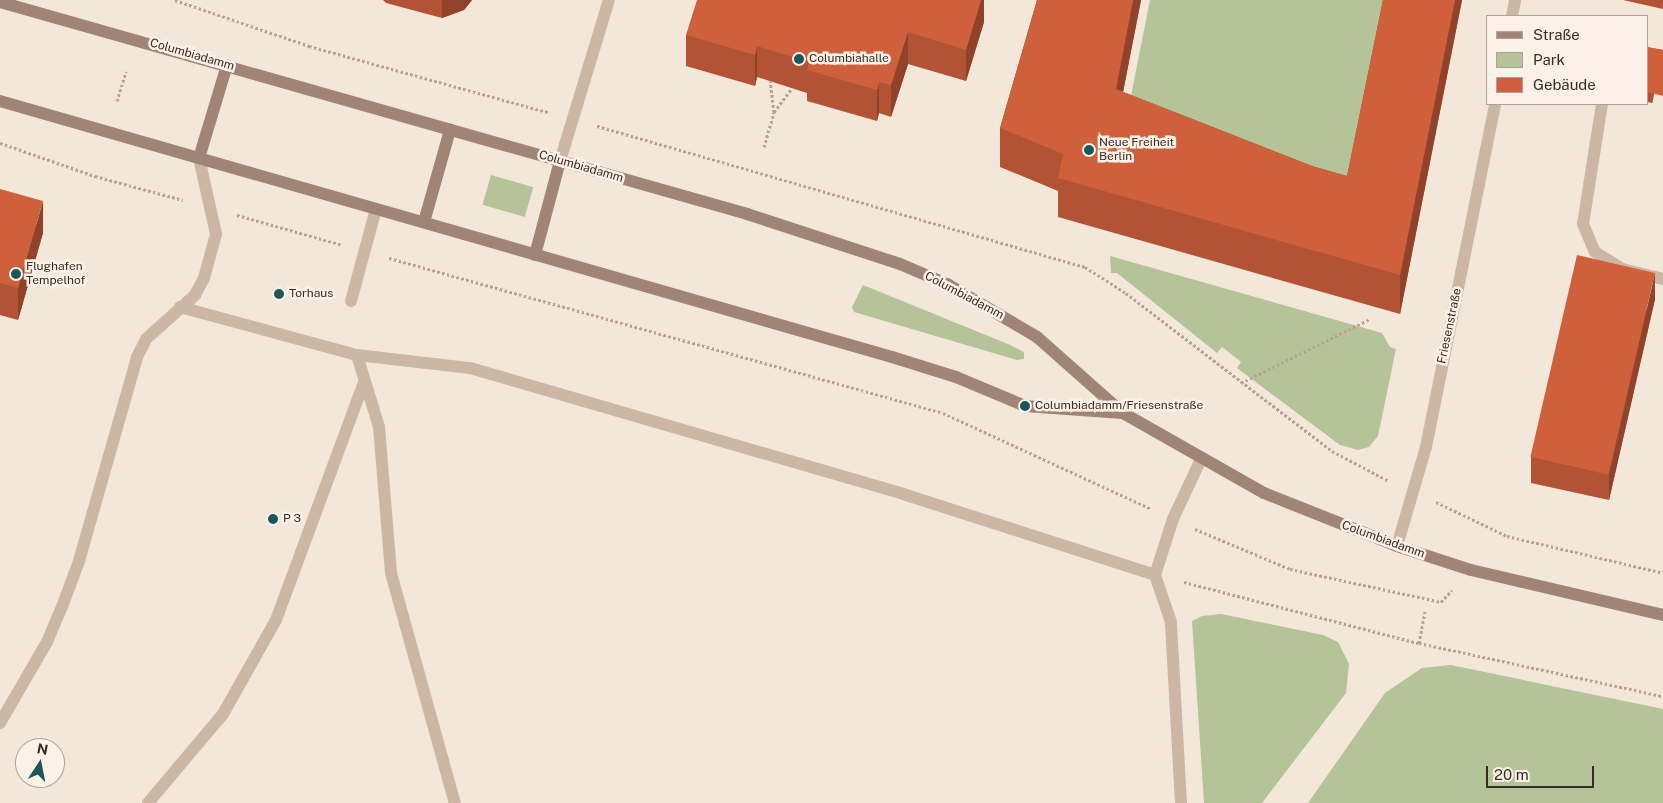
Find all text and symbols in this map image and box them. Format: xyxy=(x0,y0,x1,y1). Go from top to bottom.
legend xyxy=(1486,15,1648,105)
text: Straße xyxy=(1533,26,1580,43)
street label: Columbiadamm xyxy=(148,36,236,74)
text: Park xyxy=(1533,51,1565,68)
place label: Columbiahalle xyxy=(809,52,889,66)
marker: Columbiahalle xyxy=(793,53,805,65)
text: Gebäude xyxy=(1533,76,1596,93)
place label: Neue Freiheit Berlin xyxy=(1099,136,1174,164)
marker: Neue Freiheit Berlin xyxy=(1083,144,1095,156)
street label: Columbiadamm xyxy=(537,148,625,186)
place label: Flughafen Tempelhof xyxy=(26,260,85,288)
marker: Flughafen Tempelhof xyxy=(10,268,22,280)
street label: Columbiadamm xyxy=(922,269,1006,323)
place label: Torhaus xyxy=(289,287,333,301)
street label: Friesenstraße xyxy=(1435,287,1465,365)
marker: Torhaus xyxy=(273,288,285,300)
place label: Columbiadamm/Friesenstraße xyxy=(1035,399,1203,413)
marker: Columbiadamm/Friesenstraße xyxy=(1019,400,1031,412)
place label: P 3 xyxy=(283,512,301,526)
marker: P 3 xyxy=(267,513,279,525)
street label: Columbiadamm xyxy=(1340,518,1426,562)
north arrow xyxy=(15,738,65,788)
text: N xyxy=(36,740,50,758)
scale bar xyxy=(1488,756,1596,788)
text: 20 m xyxy=(1494,766,1529,783)

